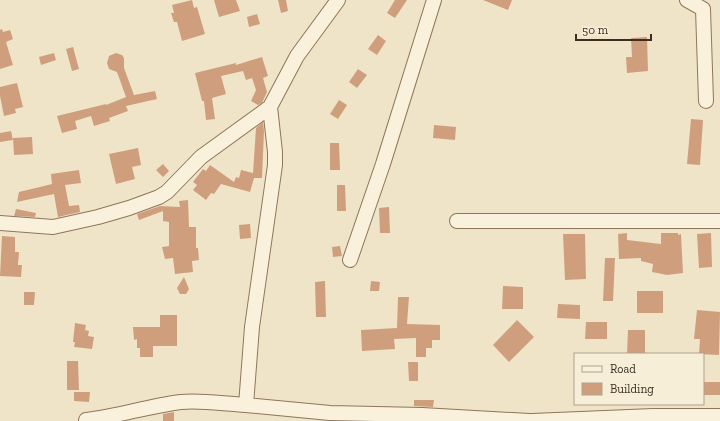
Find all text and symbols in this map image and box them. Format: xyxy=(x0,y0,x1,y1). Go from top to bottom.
scale bar xyxy=(576,16,651,42)
text: 50 m xyxy=(582,23,609,37)
legend xyxy=(574,353,704,405)
text: Road xyxy=(610,362,636,376)
text: Building xyxy=(610,382,654,396)

